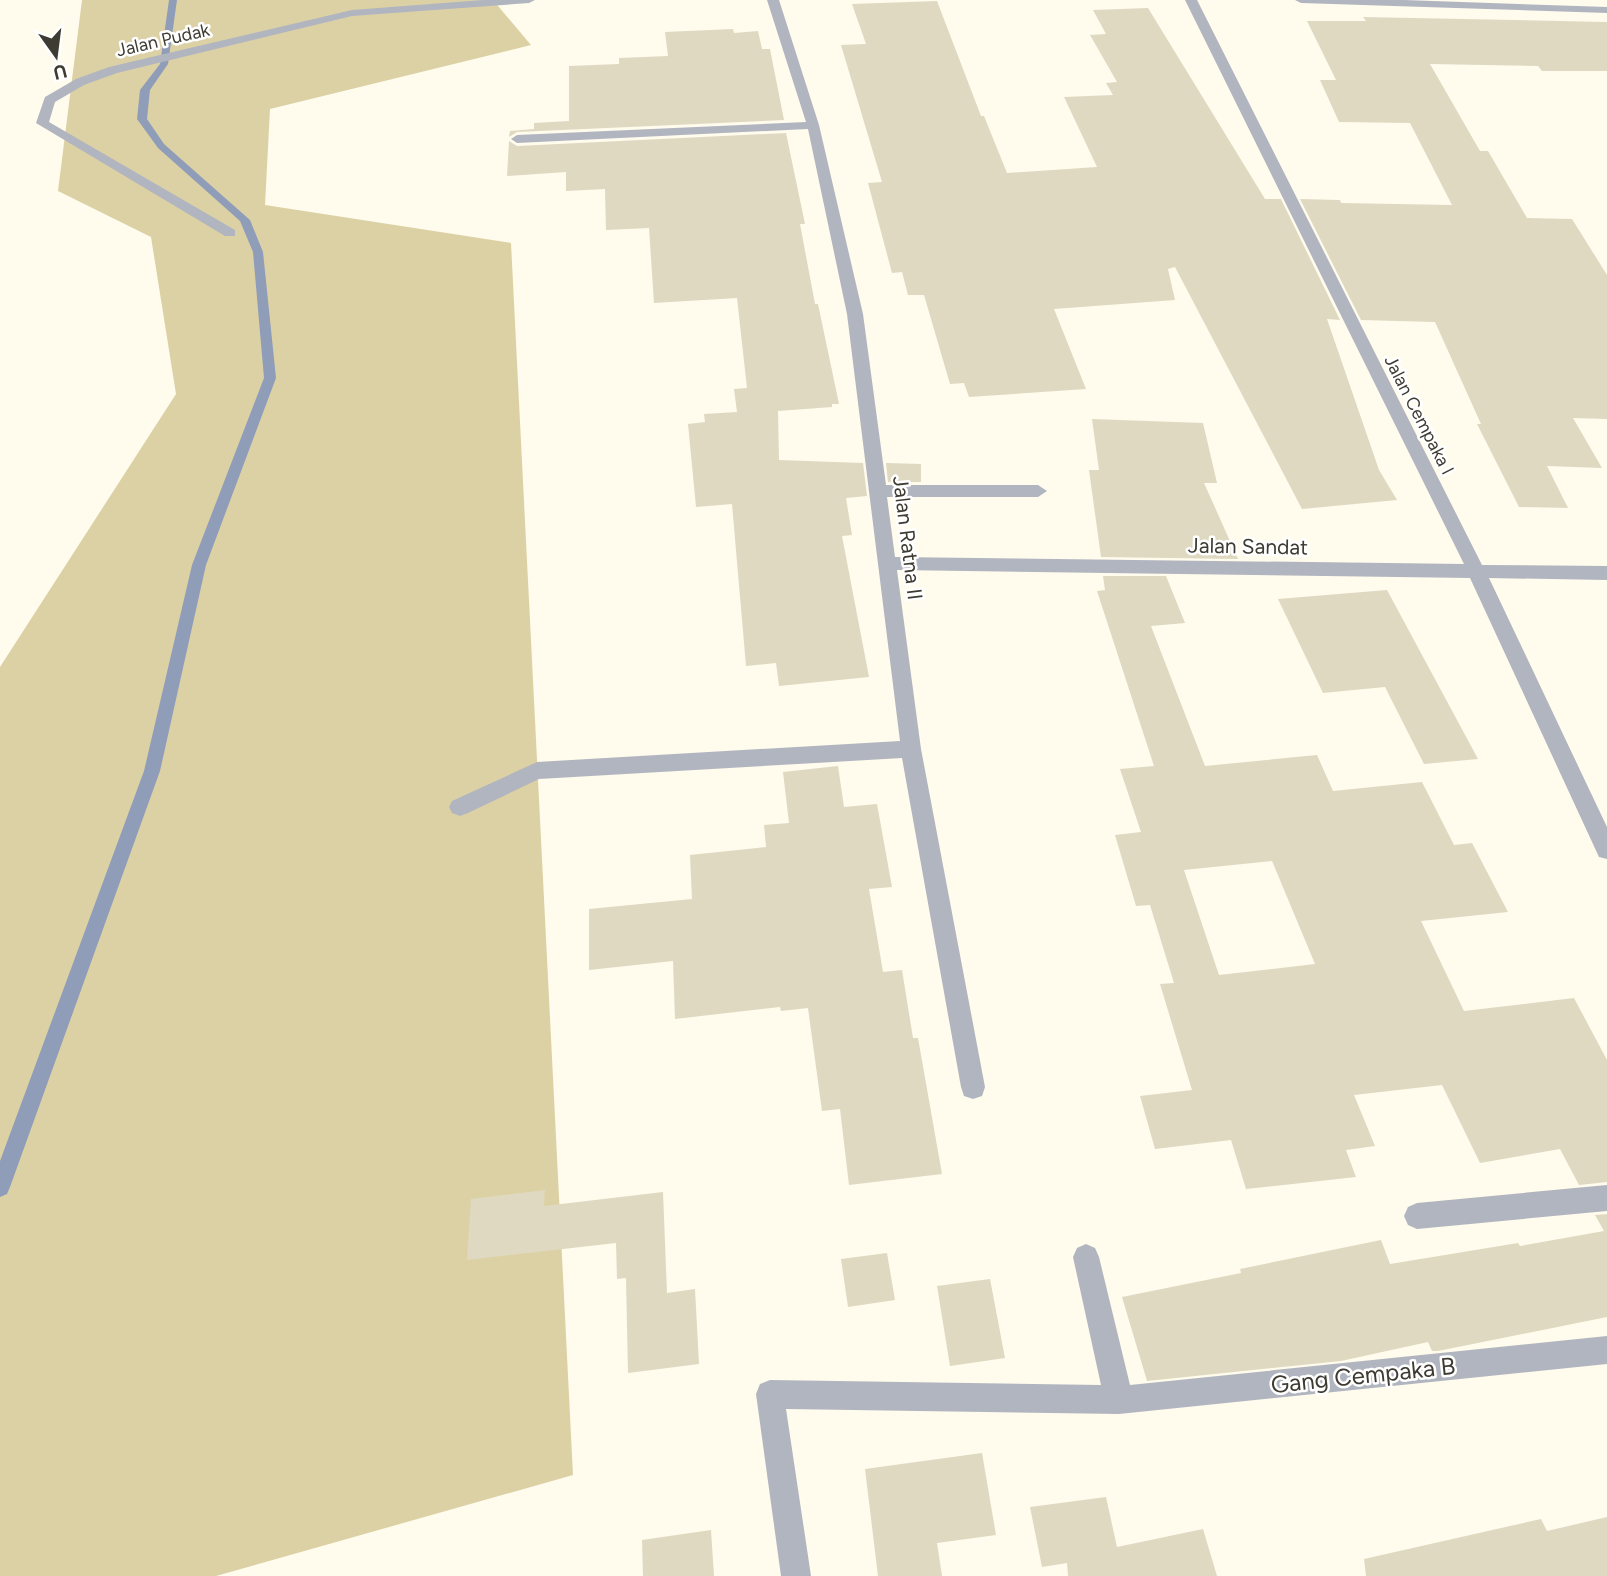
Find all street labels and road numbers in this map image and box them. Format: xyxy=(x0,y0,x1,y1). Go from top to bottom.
street label: Jalan Pudak xyxy=(114,19,212,61)
street label: Jalan Cempaka I xyxy=(1379,352,1459,478)
street label: Jalan Ratna II xyxy=(888,475,928,601)
street label: Jalan Sandat xyxy=(1188,532,1308,560)
street label: Gang Cempaka B xyxy=(1269,1351,1457,1399)

